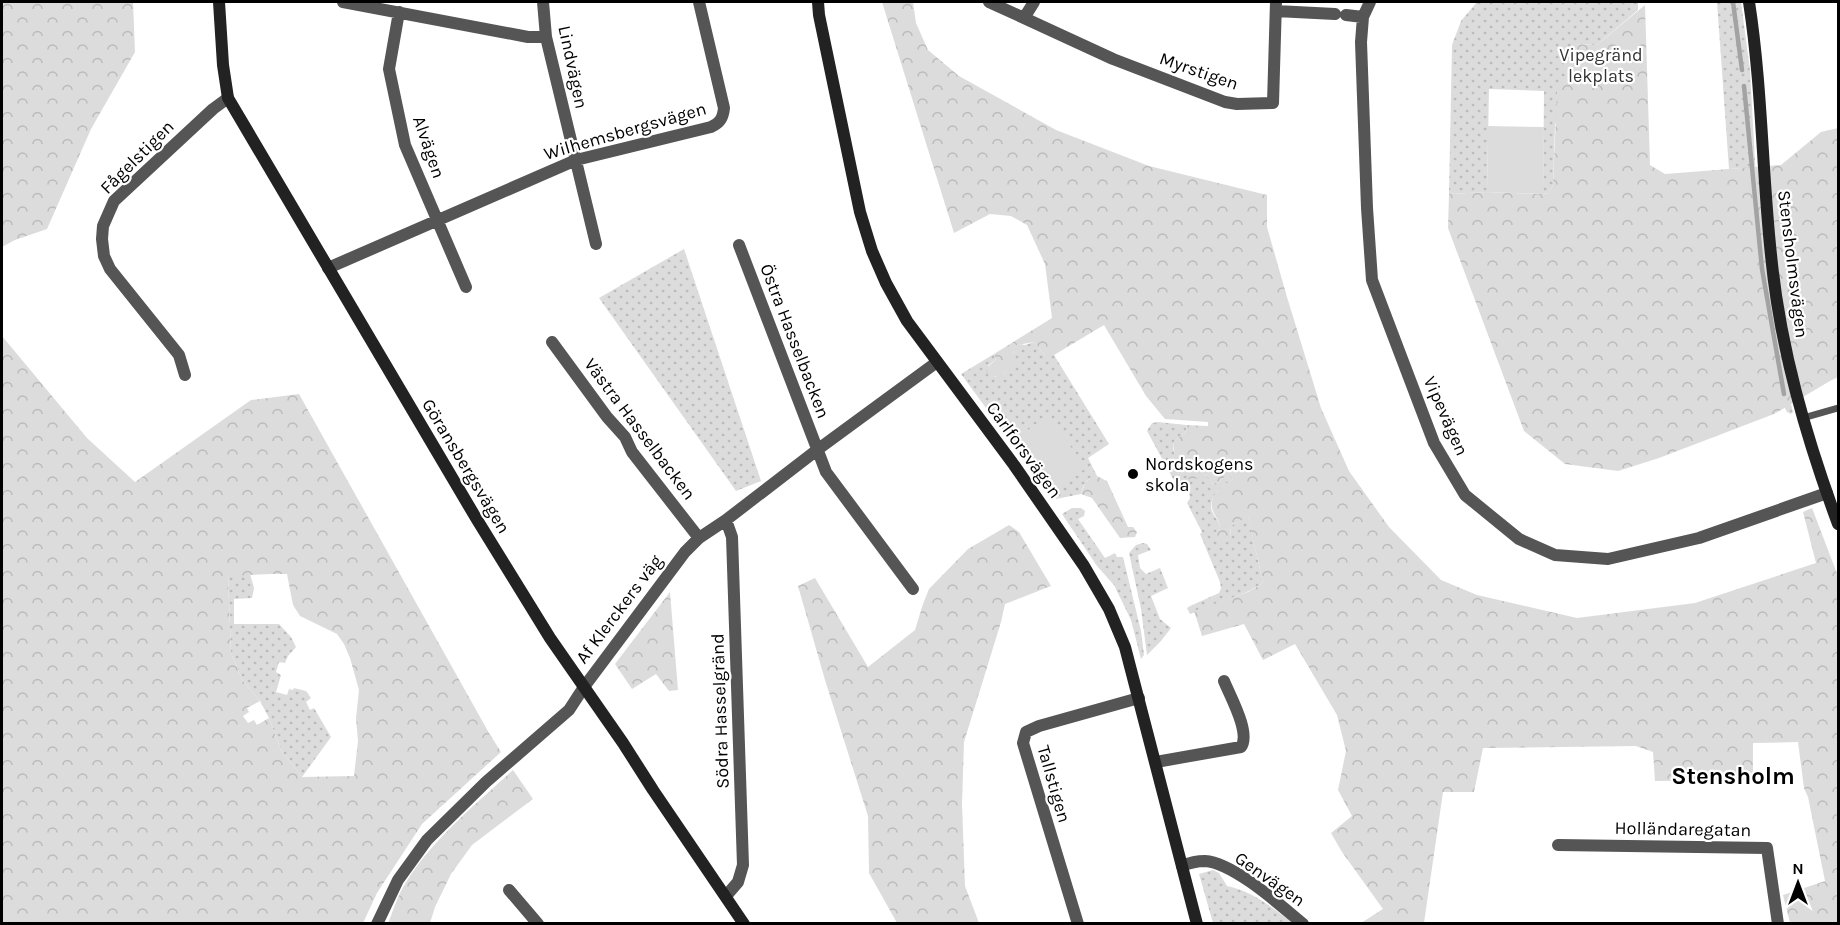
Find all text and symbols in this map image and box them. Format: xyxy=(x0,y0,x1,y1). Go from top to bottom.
street label: Lindvägen xyxy=(553,23,593,111)
park label: Vipegränd lekplats xyxy=(1559,44,1643,87)
street label: Myrstigen xyxy=(1157,47,1241,95)
street label: Wilhemsbergsvägen xyxy=(541,97,709,165)
street label: Alvägen xyxy=(408,113,450,181)
street label: Fågelstigen xyxy=(96,116,178,198)
street label: Stensholmsvägen xyxy=(1773,189,1813,339)
street label: Östra Hasselbacken xyxy=(755,261,835,421)
street label: Västra Hasselbacken xyxy=(580,354,700,504)
street label: Vipevägen xyxy=(1419,373,1473,459)
street label: Göransbergsvägen xyxy=(417,395,515,537)
street label: Carlforsvägen xyxy=(982,398,1066,502)
place label: Nordskogens skola xyxy=(1145,453,1254,496)
marker: Nordskogens skola xyxy=(1126,467,1140,481)
street label: Af Klerckers väg xyxy=(571,550,667,668)
street label: Södra Hasselgränd xyxy=(706,633,734,789)
street label: Tallstigen xyxy=(1032,743,1076,825)
district label: Stensholm xyxy=(1671,762,1795,790)
street label: Holländaregatan xyxy=(1614,817,1752,841)
street label: Genvägen xyxy=(1231,847,1309,911)
north arrow xyxy=(1768,853,1828,913)
text: N xyxy=(1792,859,1804,878)

